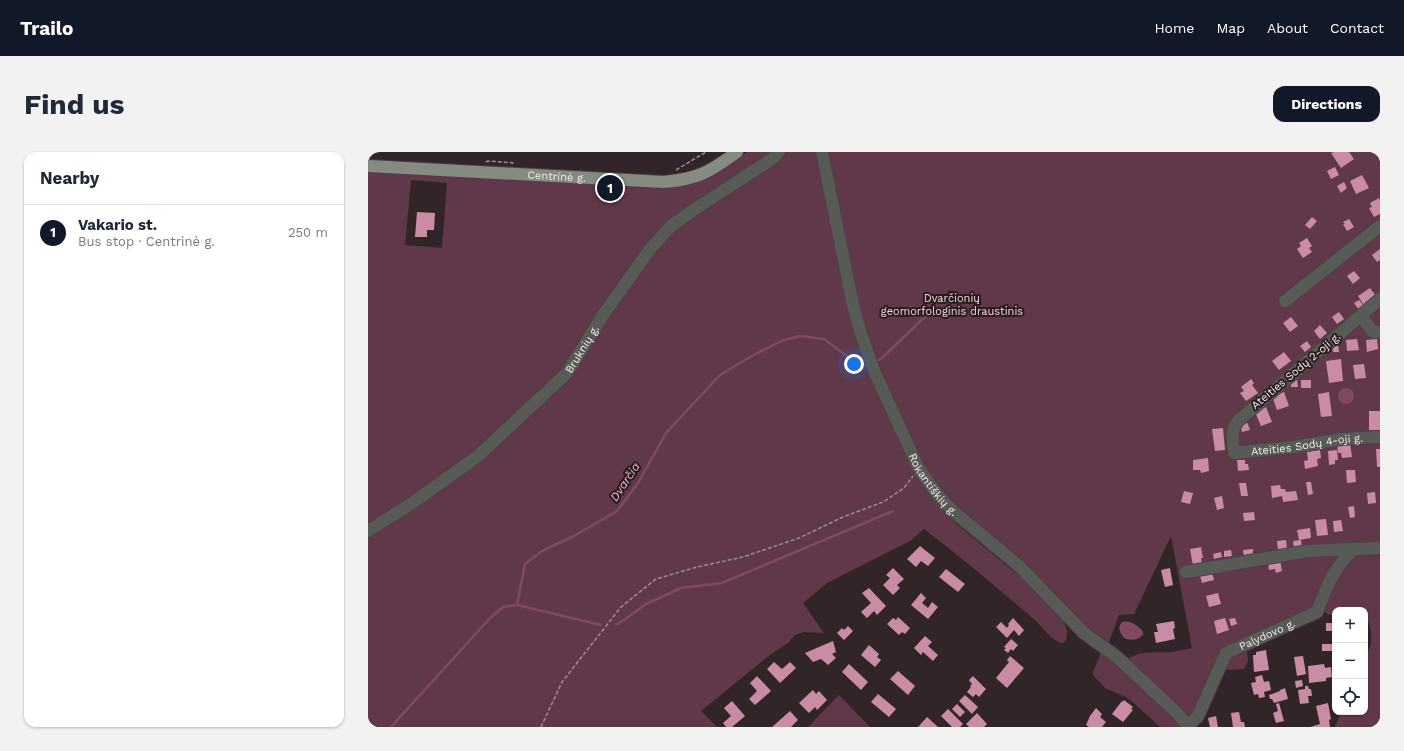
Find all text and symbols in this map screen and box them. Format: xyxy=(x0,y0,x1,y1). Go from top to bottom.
text: Trailo xyxy=(20,17,73,40)
text: Home xyxy=(1154,20,1194,36)
text: Map xyxy=(1216,20,1245,36)
text: About xyxy=(1267,20,1308,36)
text: Contact xyxy=(1330,20,1384,36)
button: Directions xyxy=(1273,86,1380,122)
text: Find us xyxy=(24,88,124,121)
text: Nearby xyxy=(40,168,99,188)
street label: Centrinė g. xyxy=(527,168,586,184)
pin: 1 xyxy=(597,173,623,203)
text: Vakario st. xyxy=(78,216,157,234)
text: 1 xyxy=(50,225,56,240)
text: 250 m xyxy=(288,225,328,240)
text: Bus stop · Centrinė g. xyxy=(78,234,215,249)
park label: Dvarčionių geomorfologinis draustinis xyxy=(881,292,1023,318)
street label: Bruknių g. xyxy=(562,323,602,375)
street label: Ateities Sodų 2-oji g. xyxy=(1249,330,1343,412)
your location xyxy=(844,354,864,374)
street label: Ateities Sodų 4-oji g. xyxy=(1250,431,1363,458)
street label: Rokantiškių g. xyxy=(906,451,960,519)
water label: Dvarčia xyxy=(607,460,643,504)
map controls xyxy=(1332,607,1368,715)
button: + xyxy=(1332,607,1368,643)
street label: Palydovo g. xyxy=(1237,616,1297,653)
button: − xyxy=(1332,643,1368,679)
button: locate xyxy=(1332,679,1368,715)

